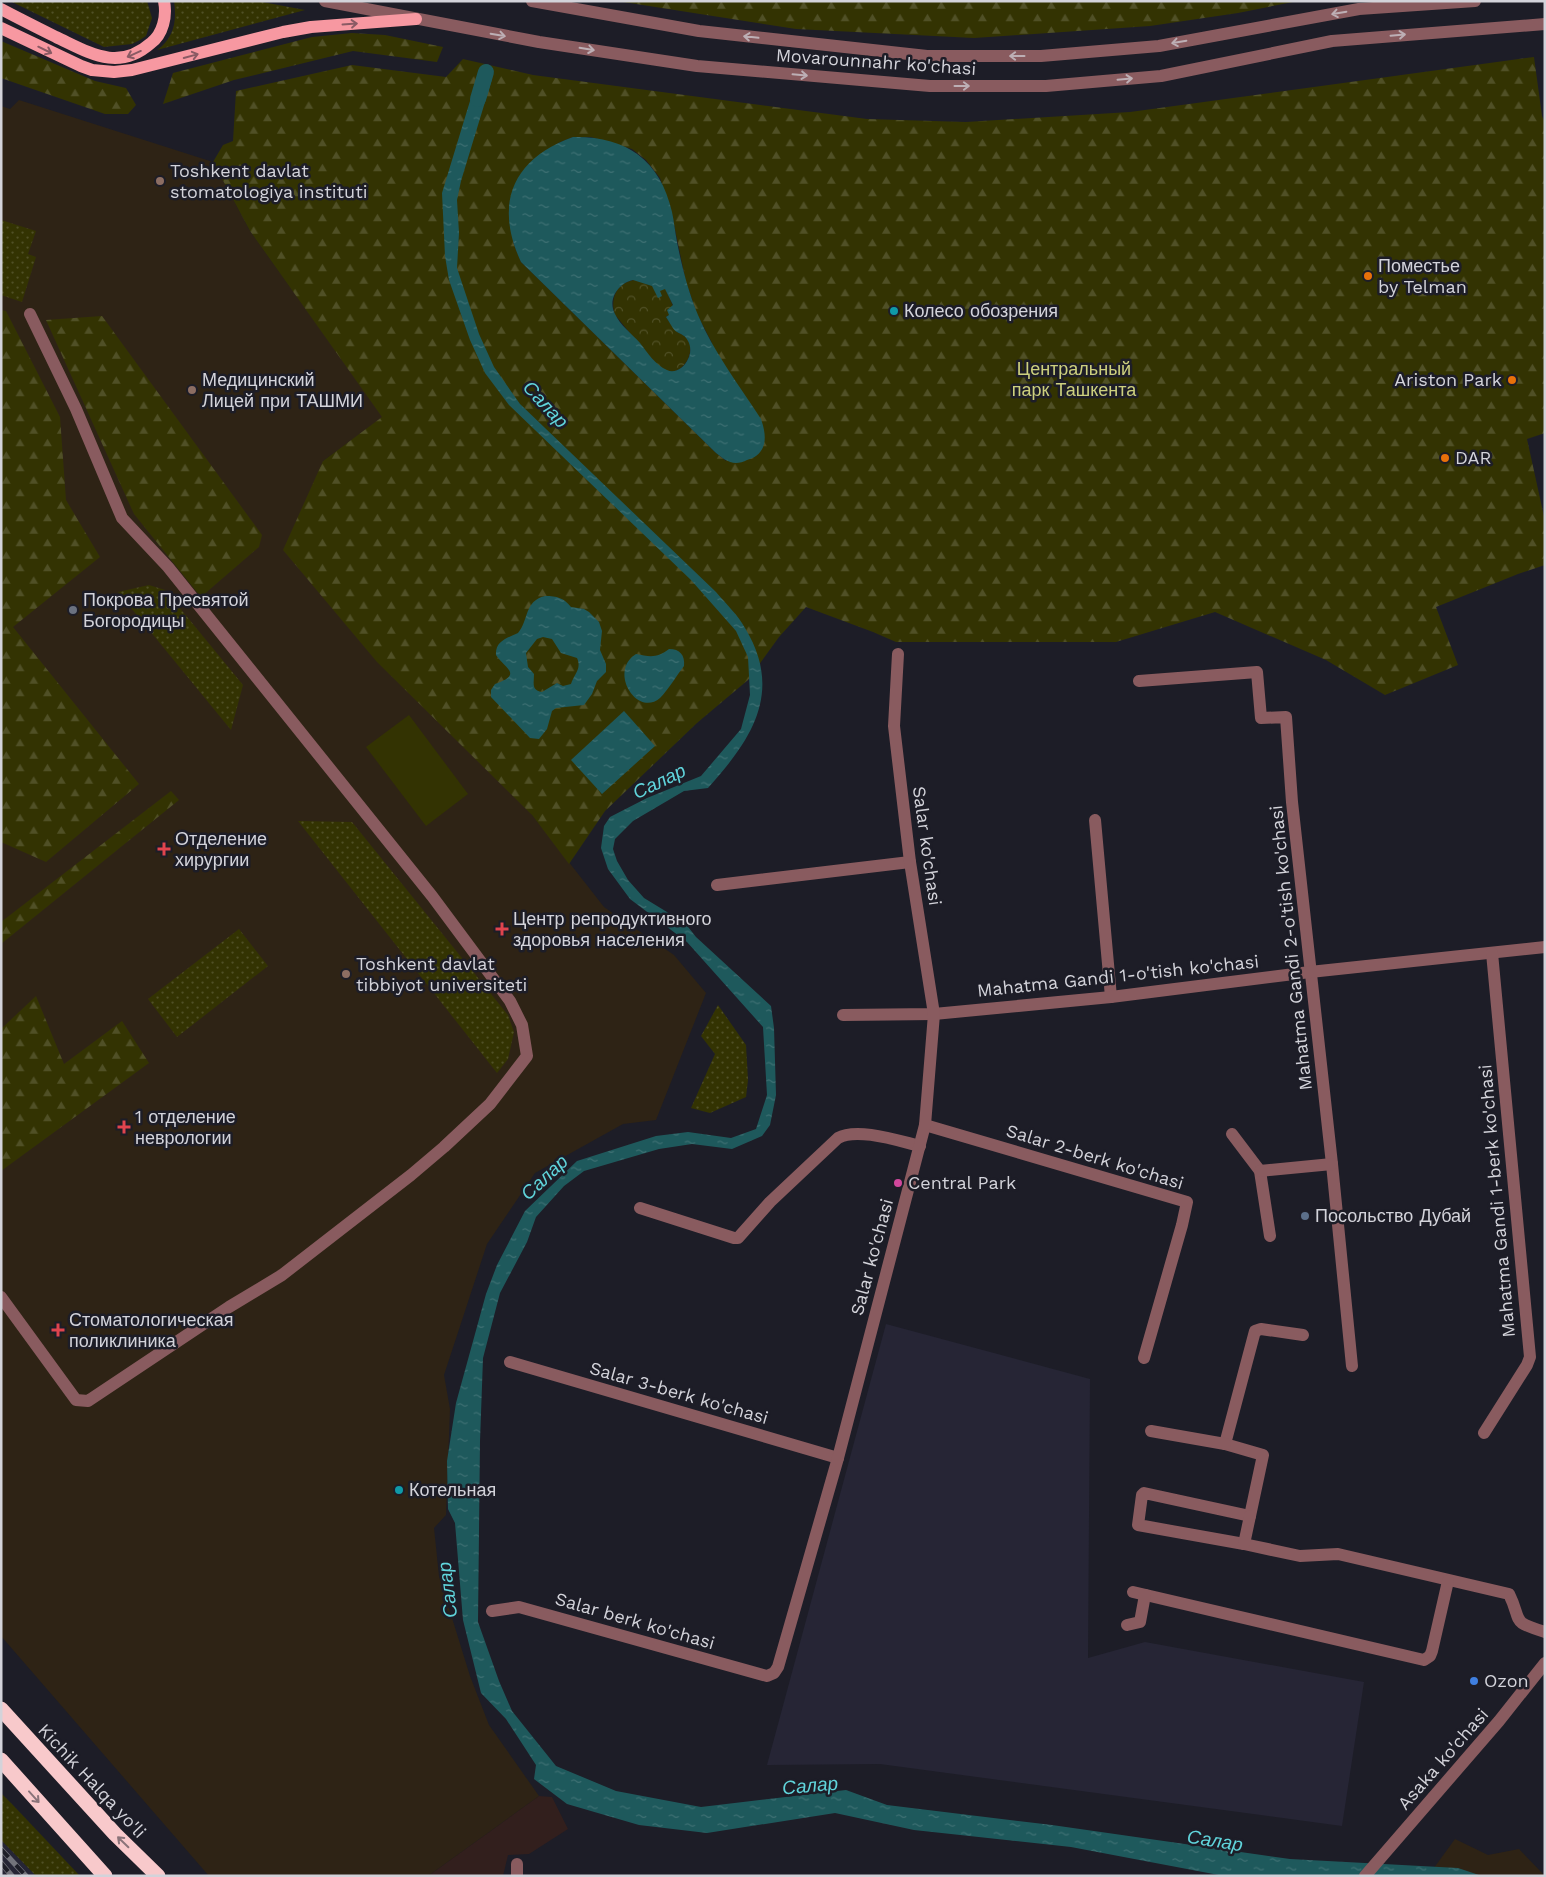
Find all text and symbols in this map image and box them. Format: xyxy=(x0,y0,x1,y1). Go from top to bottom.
one-way arrow xyxy=(1331,8,1347,18)
one-way arrow xyxy=(342,20,358,29)
one-way arrow xyxy=(490,30,506,40)
one-way arrow xyxy=(1390,30,1406,40)
one-way arrow xyxy=(743,32,759,42)
one-way arrow xyxy=(1171,38,1187,47)
street label: Movarounnahr ko'chasi xyxy=(775,44,977,79)
one-way arrow xyxy=(37,45,52,55)
one-way arrow xyxy=(579,45,595,55)
one-way arrow xyxy=(127,49,142,59)
one-way arrow xyxy=(183,50,199,60)
one-way arrow xyxy=(1010,51,1026,61)
one-way arrow xyxy=(792,70,808,80)
one-way arrow xyxy=(1116,74,1132,84)
one-way arrow xyxy=(954,81,970,91)
place label: Toshkent davlat stomatologiya instituti xyxy=(170,160,368,202)
marker: Toshkent davlat stomatologiya instituti xyxy=(154,175,166,187)
place label: Поместье by Telman xyxy=(1378,255,1467,297)
marker: Поместье by Telman xyxy=(1362,270,1374,282)
place label: Колесо обозрения xyxy=(904,300,1058,321)
marker: Колесо обозрения xyxy=(888,305,900,317)
park label: Центральный парк Ташкента xyxy=(1012,358,1137,400)
place label: Медицинский Лицей при ТАШМИ xyxy=(202,369,363,411)
place label: Ariston Park xyxy=(1394,369,1502,390)
marker: Ariston Park xyxy=(1506,374,1518,386)
water label: Салар xyxy=(518,376,573,433)
marker: Медицинский Лицей при ТАШМИ xyxy=(186,384,198,396)
place label: DAR xyxy=(1455,447,1491,468)
marker: DAR xyxy=(1439,452,1451,464)
place label: Покрова Пресвятой Богородицы xyxy=(83,589,249,631)
marker: Покрова Пресвятой Богородицы xyxy=(67,604,79,616)
water label: Салар xyxy=(629,759,689,804)
street label: Salar ko'chasi xyxy=(909,785,946,907)
street label: Mahatma Gandi 2-o'tish ko'chasi xyxy=(1265,804,1316,1092)
place label: Отделение хирургии xyxy=(175,828,267,870)
marker: Отделение хирургии xyxy=(157,842,171,856)
place label: Центр репродуктивного здоровья населения xyxy=(513,908,712,950)
marker: Центр репродуктивного здоровья населения xyxy=(495,922,509,936)
street label: Mahatma Gandi 1-o'tish ko'chasi xyxy=(976,950,1260,1001)
place label: Toshkent davlat tibbiyot universiteti xyxy=(356,953,527,995)
marker: Toshkent davlat tibbiyot universiteti xyxy=(340,968,352,980)
street label: Mahatma Gandi 1-berk ko'chasi xyxy=(1474,1064,1519,1339)
place label: 1 отделение неврологии xyxy=(135,1106,236,1148)
marker: 1 отделение неврологии xyxy=(117,1120,131,1134)
street label: Salar 2-berk ko'chasi xyxy=(1004,1120,1186,1194)
water label: Салар xyxy=(516,1150,573,1205)
place label: Central Park xyxy=(908,1172,1016,1193)
marker: Central Park xyxy=(892,1177,904,1189)
street label: Salar ko'chasi xyxy=(846,1196,897,1318)
place label: Посольство Дубай xyxy=(1315,1205,1471,1226)
marker: Посольство Дубай xyxy=(1299,1210,1311,1222)
place label: Стоматологическая поликлиника xyxy=(69,1309,233,1351)
marker: Стоматологическая поликлиника xyxy=(51,1323,65,1337)
street label: Salar 3-berk ko'chasi xyxy=(587,1357,771,1428)
place label: Котельная xyxy=(409,1479,496,1500)
marker: Котельная xyxy=(393,1484,405,1496)
water label: Салар xyxy=(433,1561,462,1619)
street label: Salar berk ko'chasi xyxy=(553,1588,717,1653)
place label: Ozon xyxy=(1484,1670,1529,1691)
marker: Ozon xyxy=(1468,1675,1480,1687)
street label: Asaka ko'chasi xyxy=(1393,1704,1492,1814)
street label: Kichik Halqa yo'li xyxy=(34,1719,151,1842)
water label: Салар xyxy=(781,1772,839,1799)
one-way arrow xyxy=(28,1790,39,1803)
water label: Салар xyxy=(1185,1825,1244,1856)
one-way arrow xyxy=(116,1836,129,1848)

